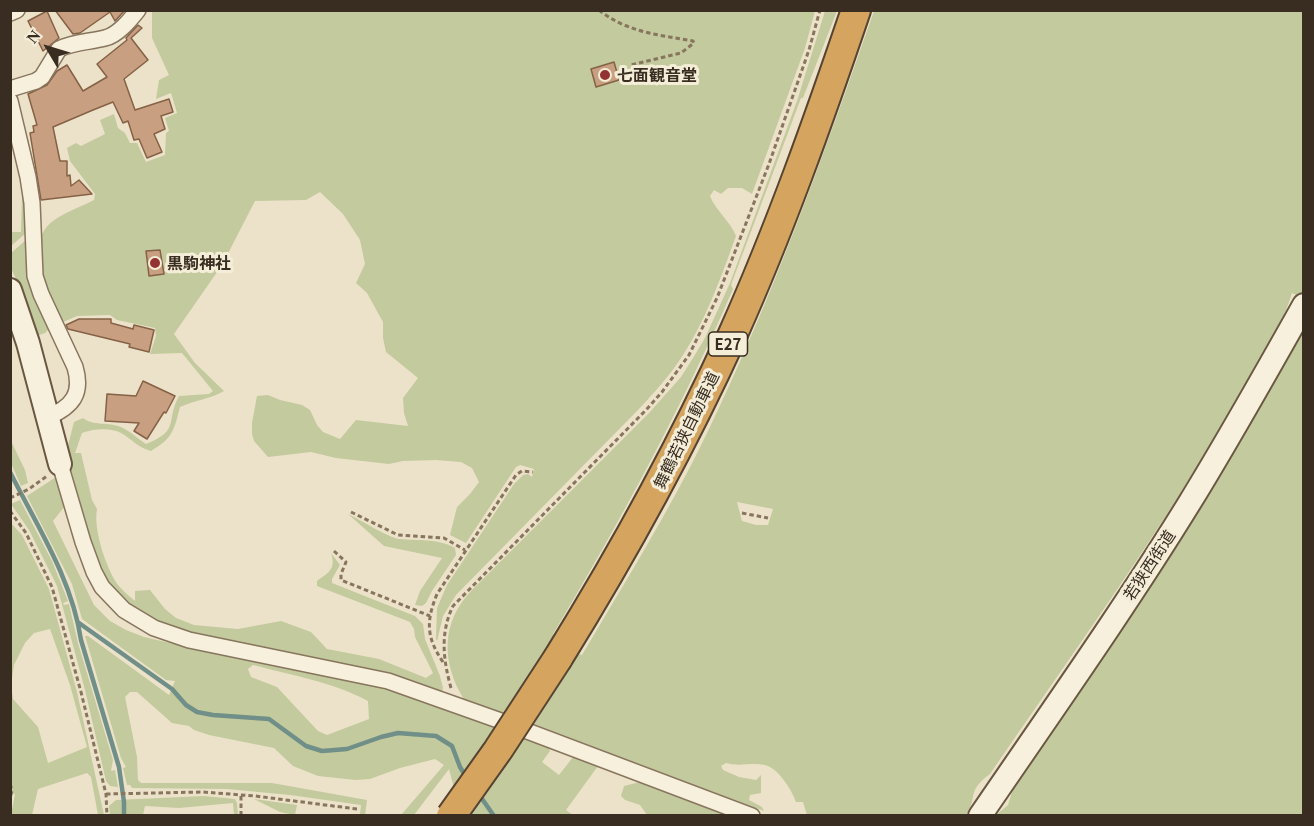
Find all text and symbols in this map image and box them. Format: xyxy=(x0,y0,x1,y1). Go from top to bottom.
north arrow xyxy=(18,18,78,78)
text: N xyxy=(23,27,44,46)
place label: 七面観音堂 xyxy=(617,65,697,85)
marker: 七面観音堂 xyxy=(598,68,612,82)
place label: 黒駒神社 xyxy=(167,253,231,273)
marker: 黒駒神社 xyxy=(148,256,162,270)
road number: E27 xyxy=(708,332,748,356)
street label: 舞鶴若狭自動車道 xyxy=(649,368,723,492)
street label: 若狭西街道 xyxy=(1119,526,1179,604)

